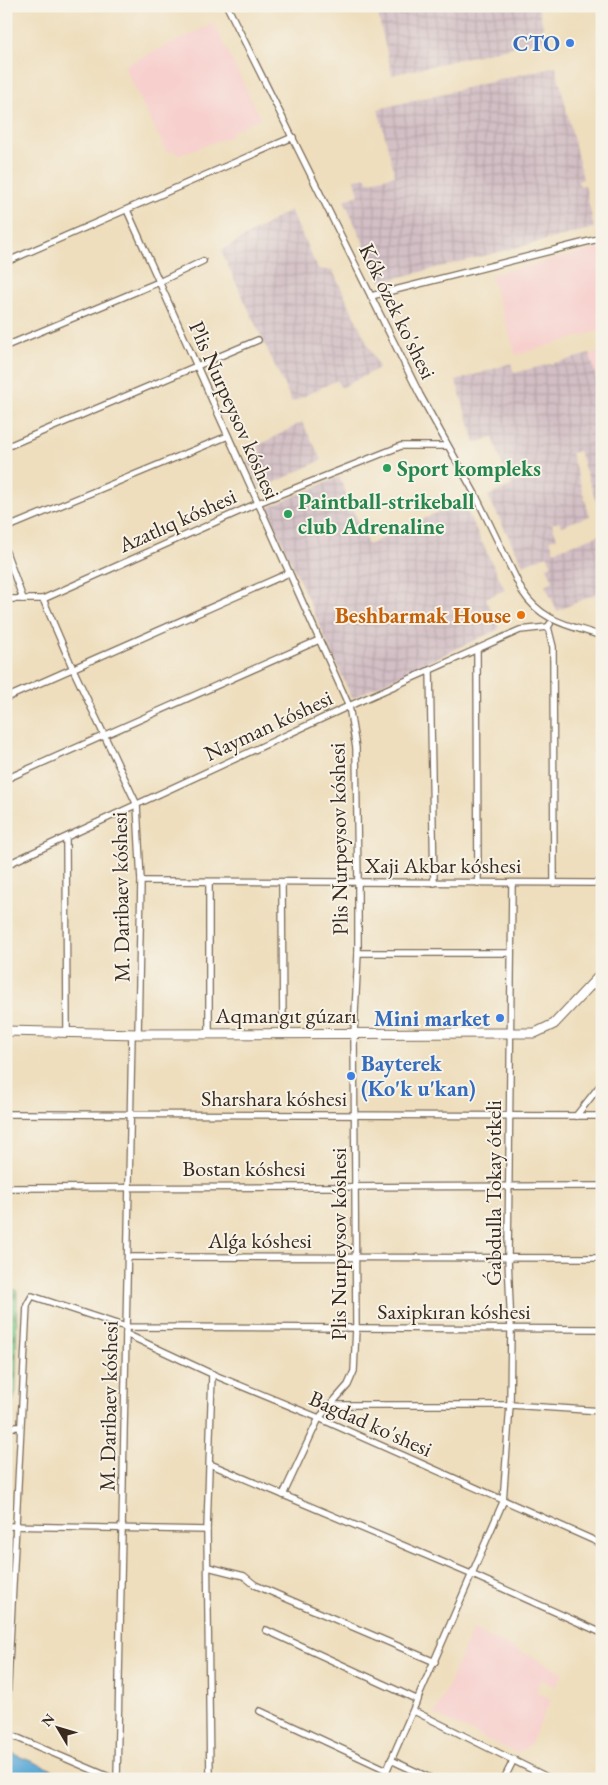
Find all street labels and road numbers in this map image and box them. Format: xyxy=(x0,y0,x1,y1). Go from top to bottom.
street label: Kók ózek ko'shesi xyxy=(352,239,443,384)
street label: Plis Nurpeysov kóshesi xyxy=(182,316,287,504)
street label: Azatlıq kóshesi xyxy=(113,482,241,560)
street label: Nayman kóshesi xyxy=(199,683,337,768)
street label: Plis Nurpeysov kóshesi xyxy=(322,742,355,936)
street label: M. Daribaev kóshesi xyxy=(105,812,136,982)
street label: Xaji Akbar kóshesi xyxy=(364,851,521,880)
street label: Aqmangıt gúzarı xyxy=(214,1001,357,1030)
street label: Sharshara kóshesi xyxy=(201,1084,347,1113)
street label: Ǵabdulla Tokay ótkeli xyxy=(479,1100,508,1286)
street label: Plis Nurpeysov kóshesi xyxy=(324,1148,353,1340)
street label: Bostan kóshesi xyxy=(182,1154,306,1183)
street label: Alǵa kóshesi xyxy=(207,1226,312,1255)
street label: Saxipkıran kóshesi xyxy=(377,1297,531,1326)
street label: M. Daribaev kóshesi xyxy=(93,1321,124,1491)
street label: Bagdad ko'shesi xyxy=(305,1383,437,1464)

